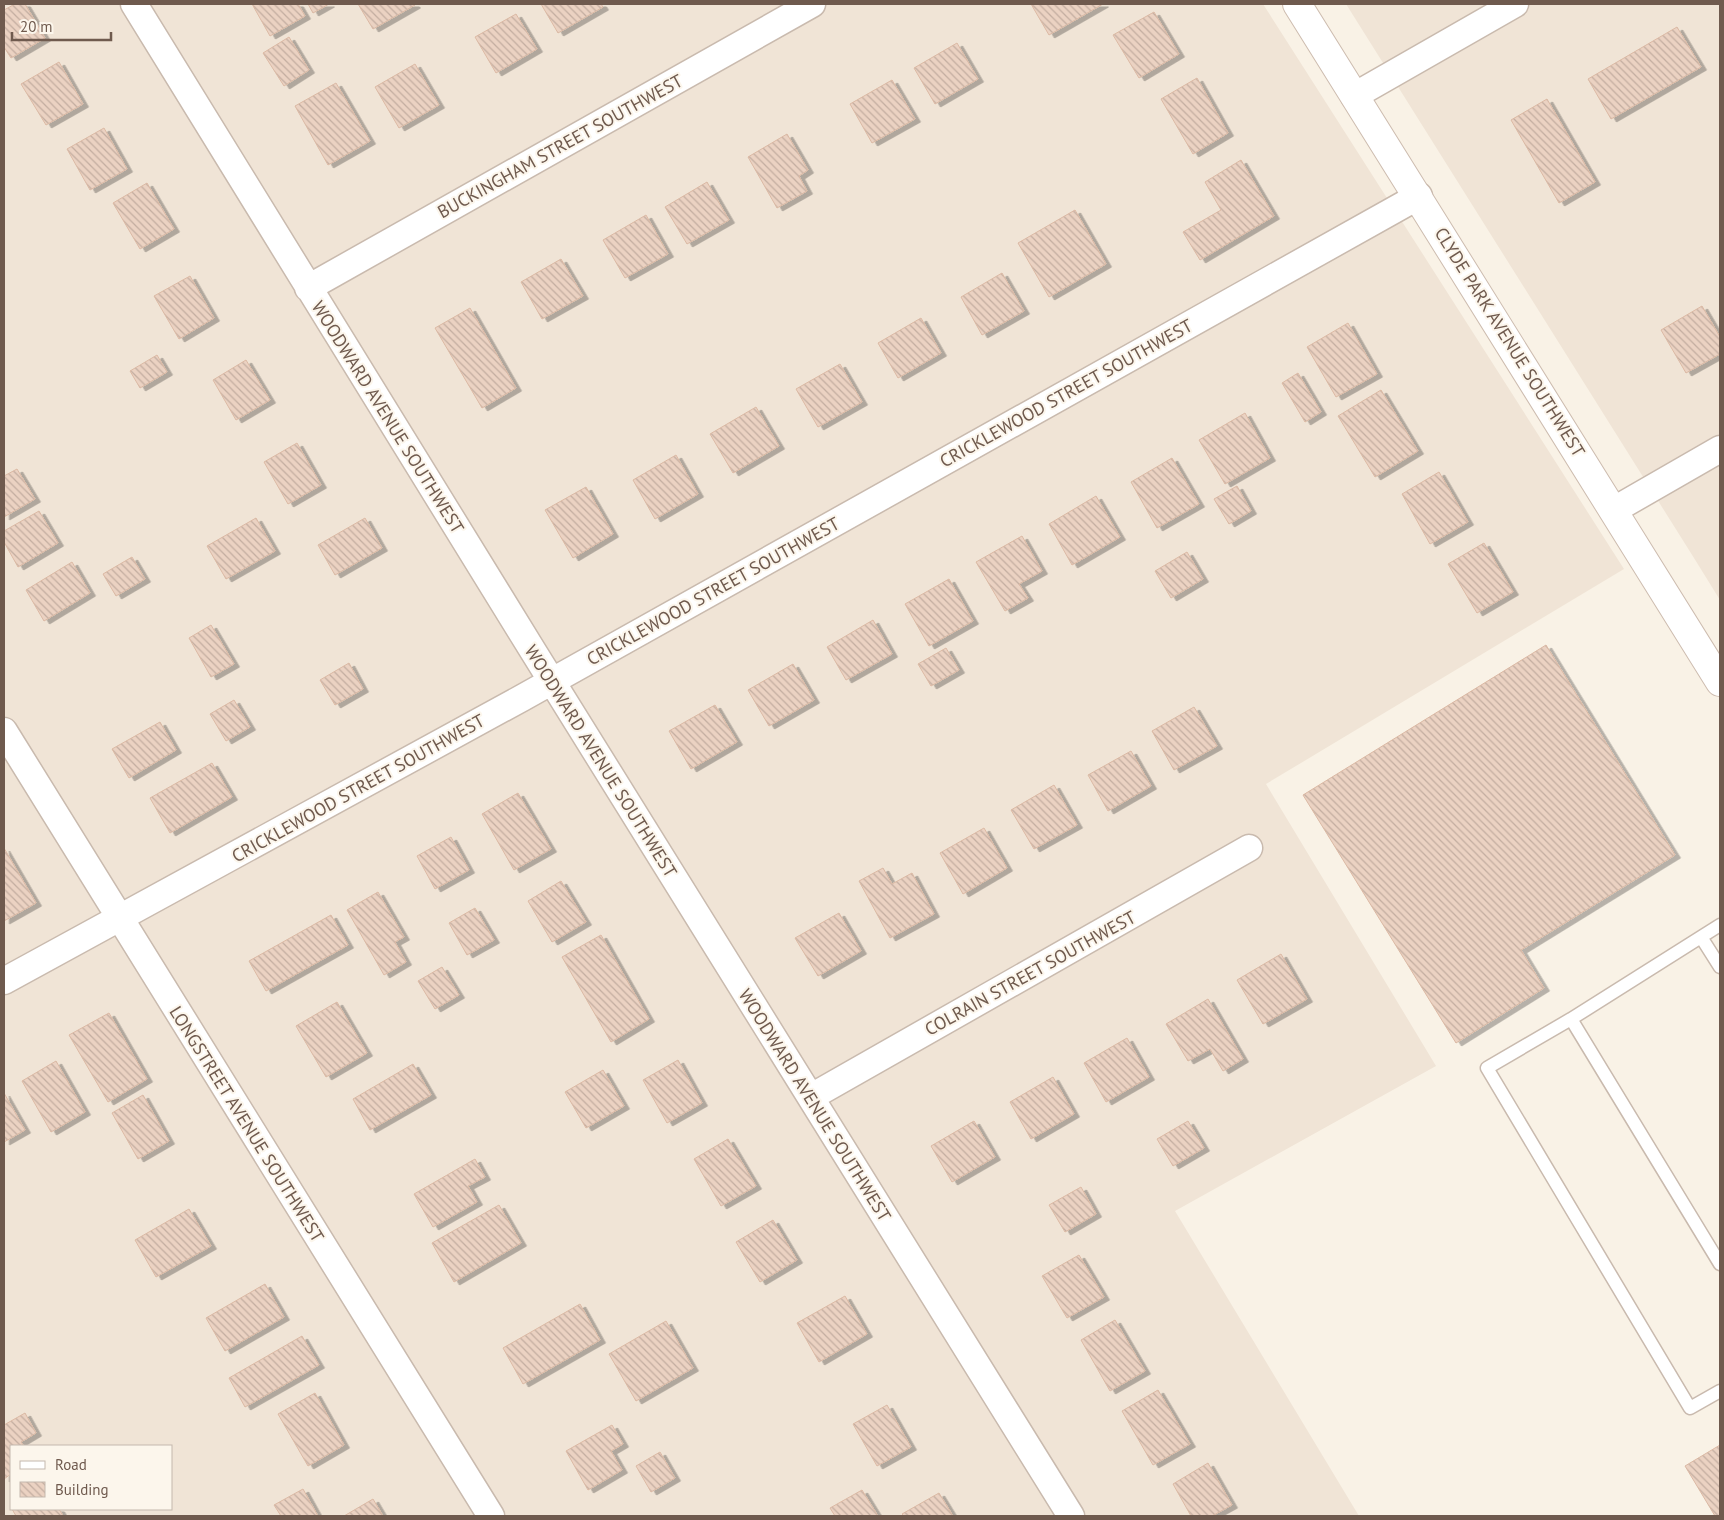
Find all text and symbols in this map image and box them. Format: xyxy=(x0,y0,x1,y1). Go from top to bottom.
scale bar xyxy=(12,10,111,42)
text: 20 m xyxy=(20,17,53,36)
street label: BUCKINGHAM STREET SOUTHWEST xyxy=(433,69,687,223)
street label: CLYDE PARK AVENUE SOUTHWEST xyxy=(1430,223,1590,461)
street label: WOODWARD AVENUE SOUTHWEST xyxy=(307,296,469,538)
street label: CRICKLEWOOD STREET SOUTHWEST xyxy=(936,314,1196,472)
street label: CRICKLEWOOD STREET SOUTHWEST xyxy=(583,512,843,670)
street label: WOODWARD AVENUE SOUTHWEST xyxy=(520,640,682,882)
street label: CRICKLEWOOD STREET SOUTHWEST xyxy=(228,709,488,867)
street label: COLRAIN STREET SOUTHWEST xyxy=(920,905,1140,1041)
street label: WOODWARD AVENUE SOUTHWEST xyxy=(734,984,896,1226)
street label: LONGSTREET AVENUE SOUTHWEST xyxy=(165,1002,329,1246)
legend xyxy=(10,1445,172,1510)
text: Road xyxy=(55,1455,87,1474)
text: Building xyxy=(55,1480,109,1499)

